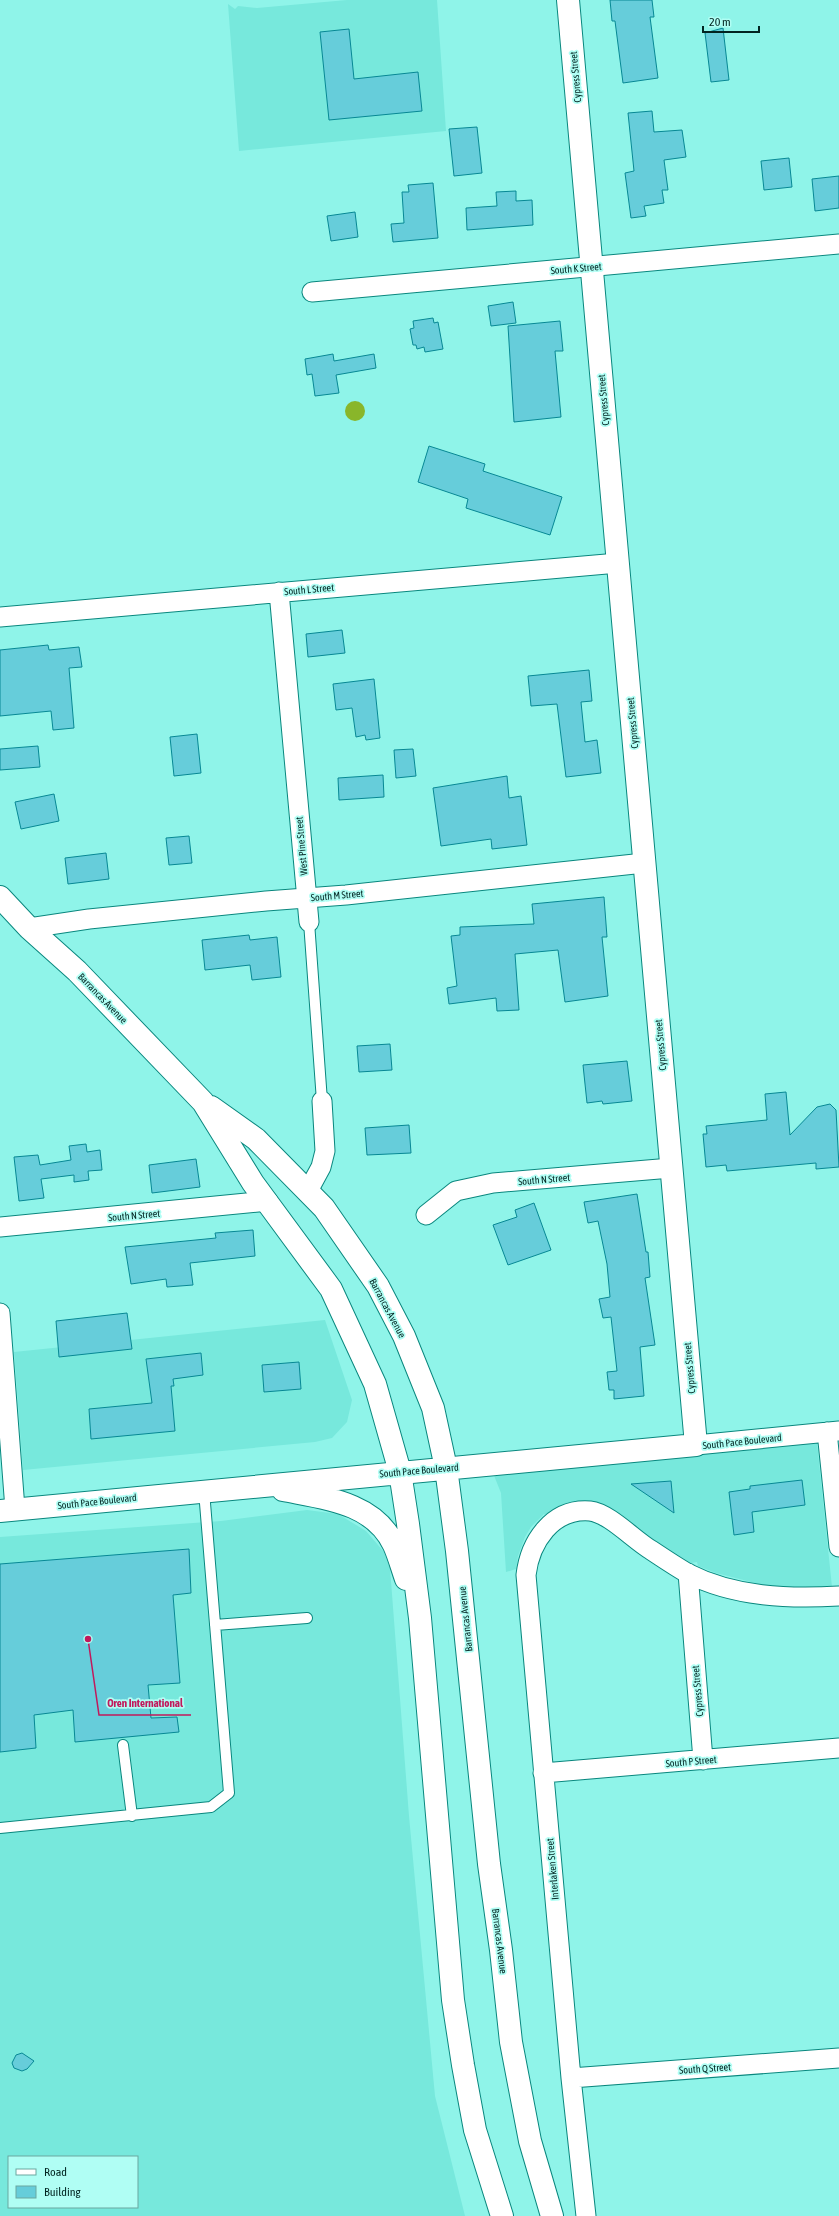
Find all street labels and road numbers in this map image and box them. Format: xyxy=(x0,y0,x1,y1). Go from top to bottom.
street label: Cypress Street xyxy=(568,51,583,103)
street label: South K Street xyxy=(550,261,602,276)
street label: Cypress Street xyxy=(596,374,611,426)
street label: South L Street xyxy=(284,582,335,597)
street label: Cypress Street xyxy=(625,697,640,749)
street label: West Pine Street xyxy=(293,816,310,876)
street label: South M Street xyxy=(310,888,364,903)
street label: Barrancas Avenue xyxy=(76,971,130,1026)
street label: Cypress Street xyxy=(653,1019,668,1071)
street label: South N Street xyxy=(518,1172,571,1187)
street label: South N Street xyxy=(108,1208,161,1223)
street label: Barrancas Avenue xyxy=(367,1277,408,1340)
street label: Cypress Street xyxy=(682,1342,697,1394)
street label: South Pace Boulevard xyxy=(702,1432,782,1451)
street label: South Pace Boulevard xyxy=(379,1462,459,1479)
street label: South Pace Boulevard xyxy=(57,1492,137,1511)
street label: Barrancas Avenue xyxy=(457,1585,474,1652)
street label: Cypress Street xyxy=(690,1665,705,1717)
street label: South P Street xyxy=(665,1754,717,1769)
street label: Interlaken Street xyxy=(544,1838,561,1900)
street label: Barrancas Avenue xyxy=(490,1908,509,1975)
street label: South Q Street xyxy=(679,2061,731,2076)

